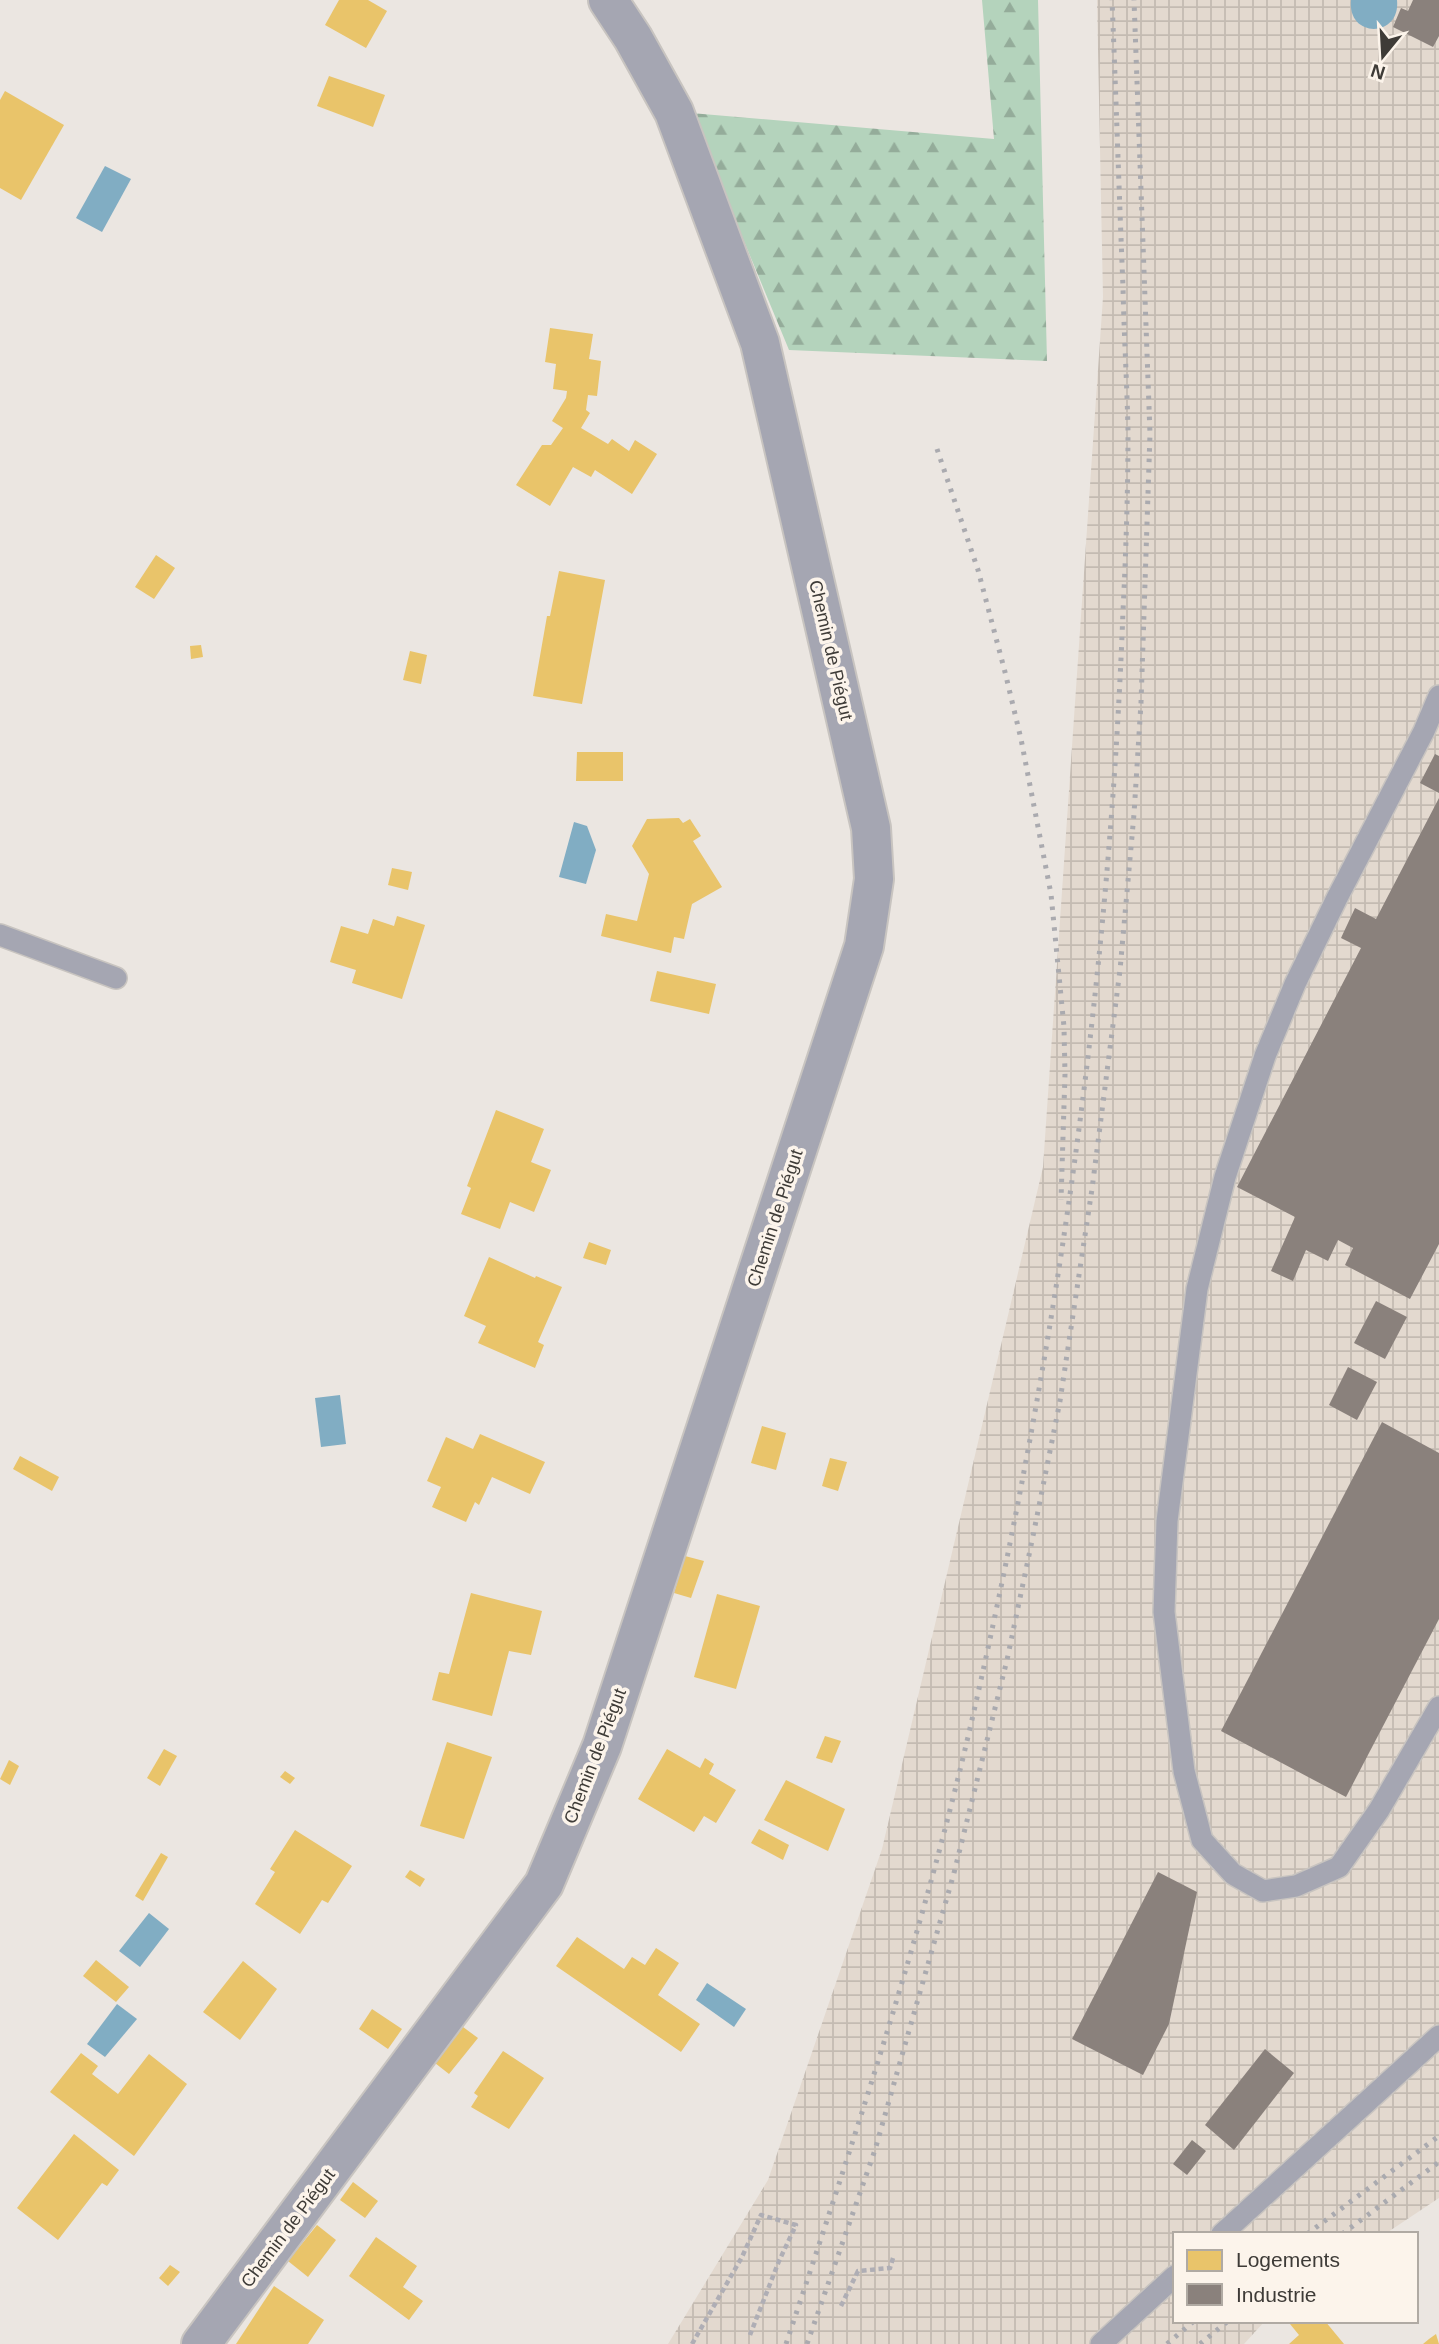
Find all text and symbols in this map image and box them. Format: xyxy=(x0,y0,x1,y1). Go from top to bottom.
north arrow xyxy=(1348,21,1418,91)
text: N xyxy=(1368,60,1388,84)
street label: Chemin de Piégut xyxy=(805,578,857,722)
street label: Chemin de Piégut xyxy=(743,1147,807,1289)
street label: Chemin de Piégut xyxy=(560,1686,630,1826)
street label: Chemin de Piégut xyxy=(237,2165,339,2291)
legend xyxy=(1173,2232,1418,2323)
text: Logements xyxy=(1236,2248,1340,2271)
text: Industrie xyxy=(1236,2283,1317,2306)

